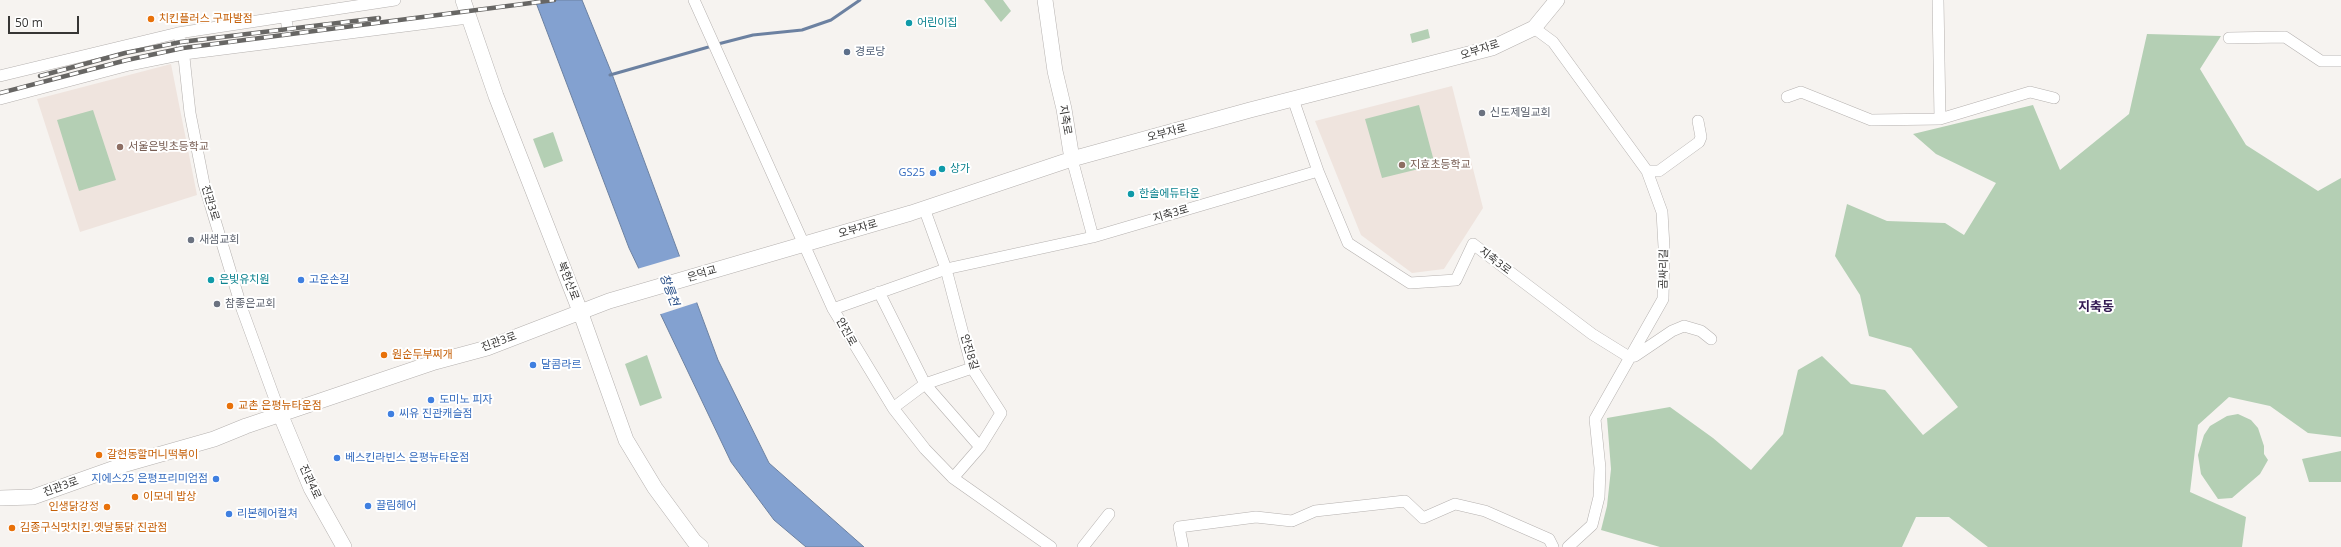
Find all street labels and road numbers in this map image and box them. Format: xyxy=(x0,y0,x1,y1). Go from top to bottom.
street label: 오부자로 xyxy=(1459,37,1501,63)
street label: 지축로 xyxy=(1056,104,1074,136)
street label: 오부자로 xyxy=(1146,121,1188,145)
street label: 진관3로 xyxy=(198,184,222,222)
street label: 지축3로 xyxy=(1152,203,1190,225)
street label: 오부자로 xyxy=(837,217,879,241)
street label: 지축3로 xyxy=(1476,245,1514,277)
street label: 곰싸리길 xyxy=(1657,249,1671,289)
street label: 북한산로 xyxy=(555,260,581,302)
street label: 은덕교 xyxy=(686,263,718,285)
street label: 안진로 xyxy=(833,316,859,348)
street label: 진관3로 xyxy=(480,330,518,354)
street label: 안진8길 xyxy=(957,333,981,371)
street label: 진관4로 xyxy=(296,463,324,501)
street label: 진관3로 xyxy=(42,475,80,499)

